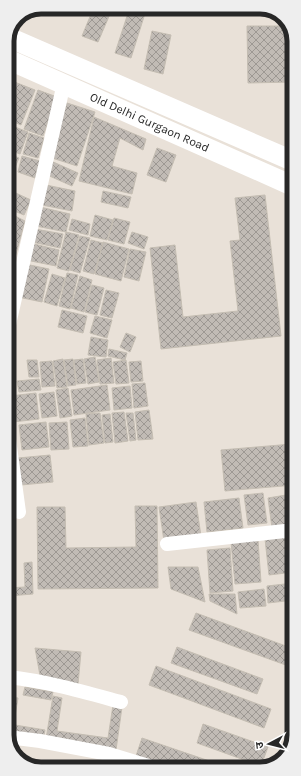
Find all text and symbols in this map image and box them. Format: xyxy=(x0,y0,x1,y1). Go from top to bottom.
street label: Old Delhi Gurgaon Road xyxy=(88,90,211,155)
north arrow xyxy=(249,724,289,764)
text: उ xyxy=(253,741,266,749)

